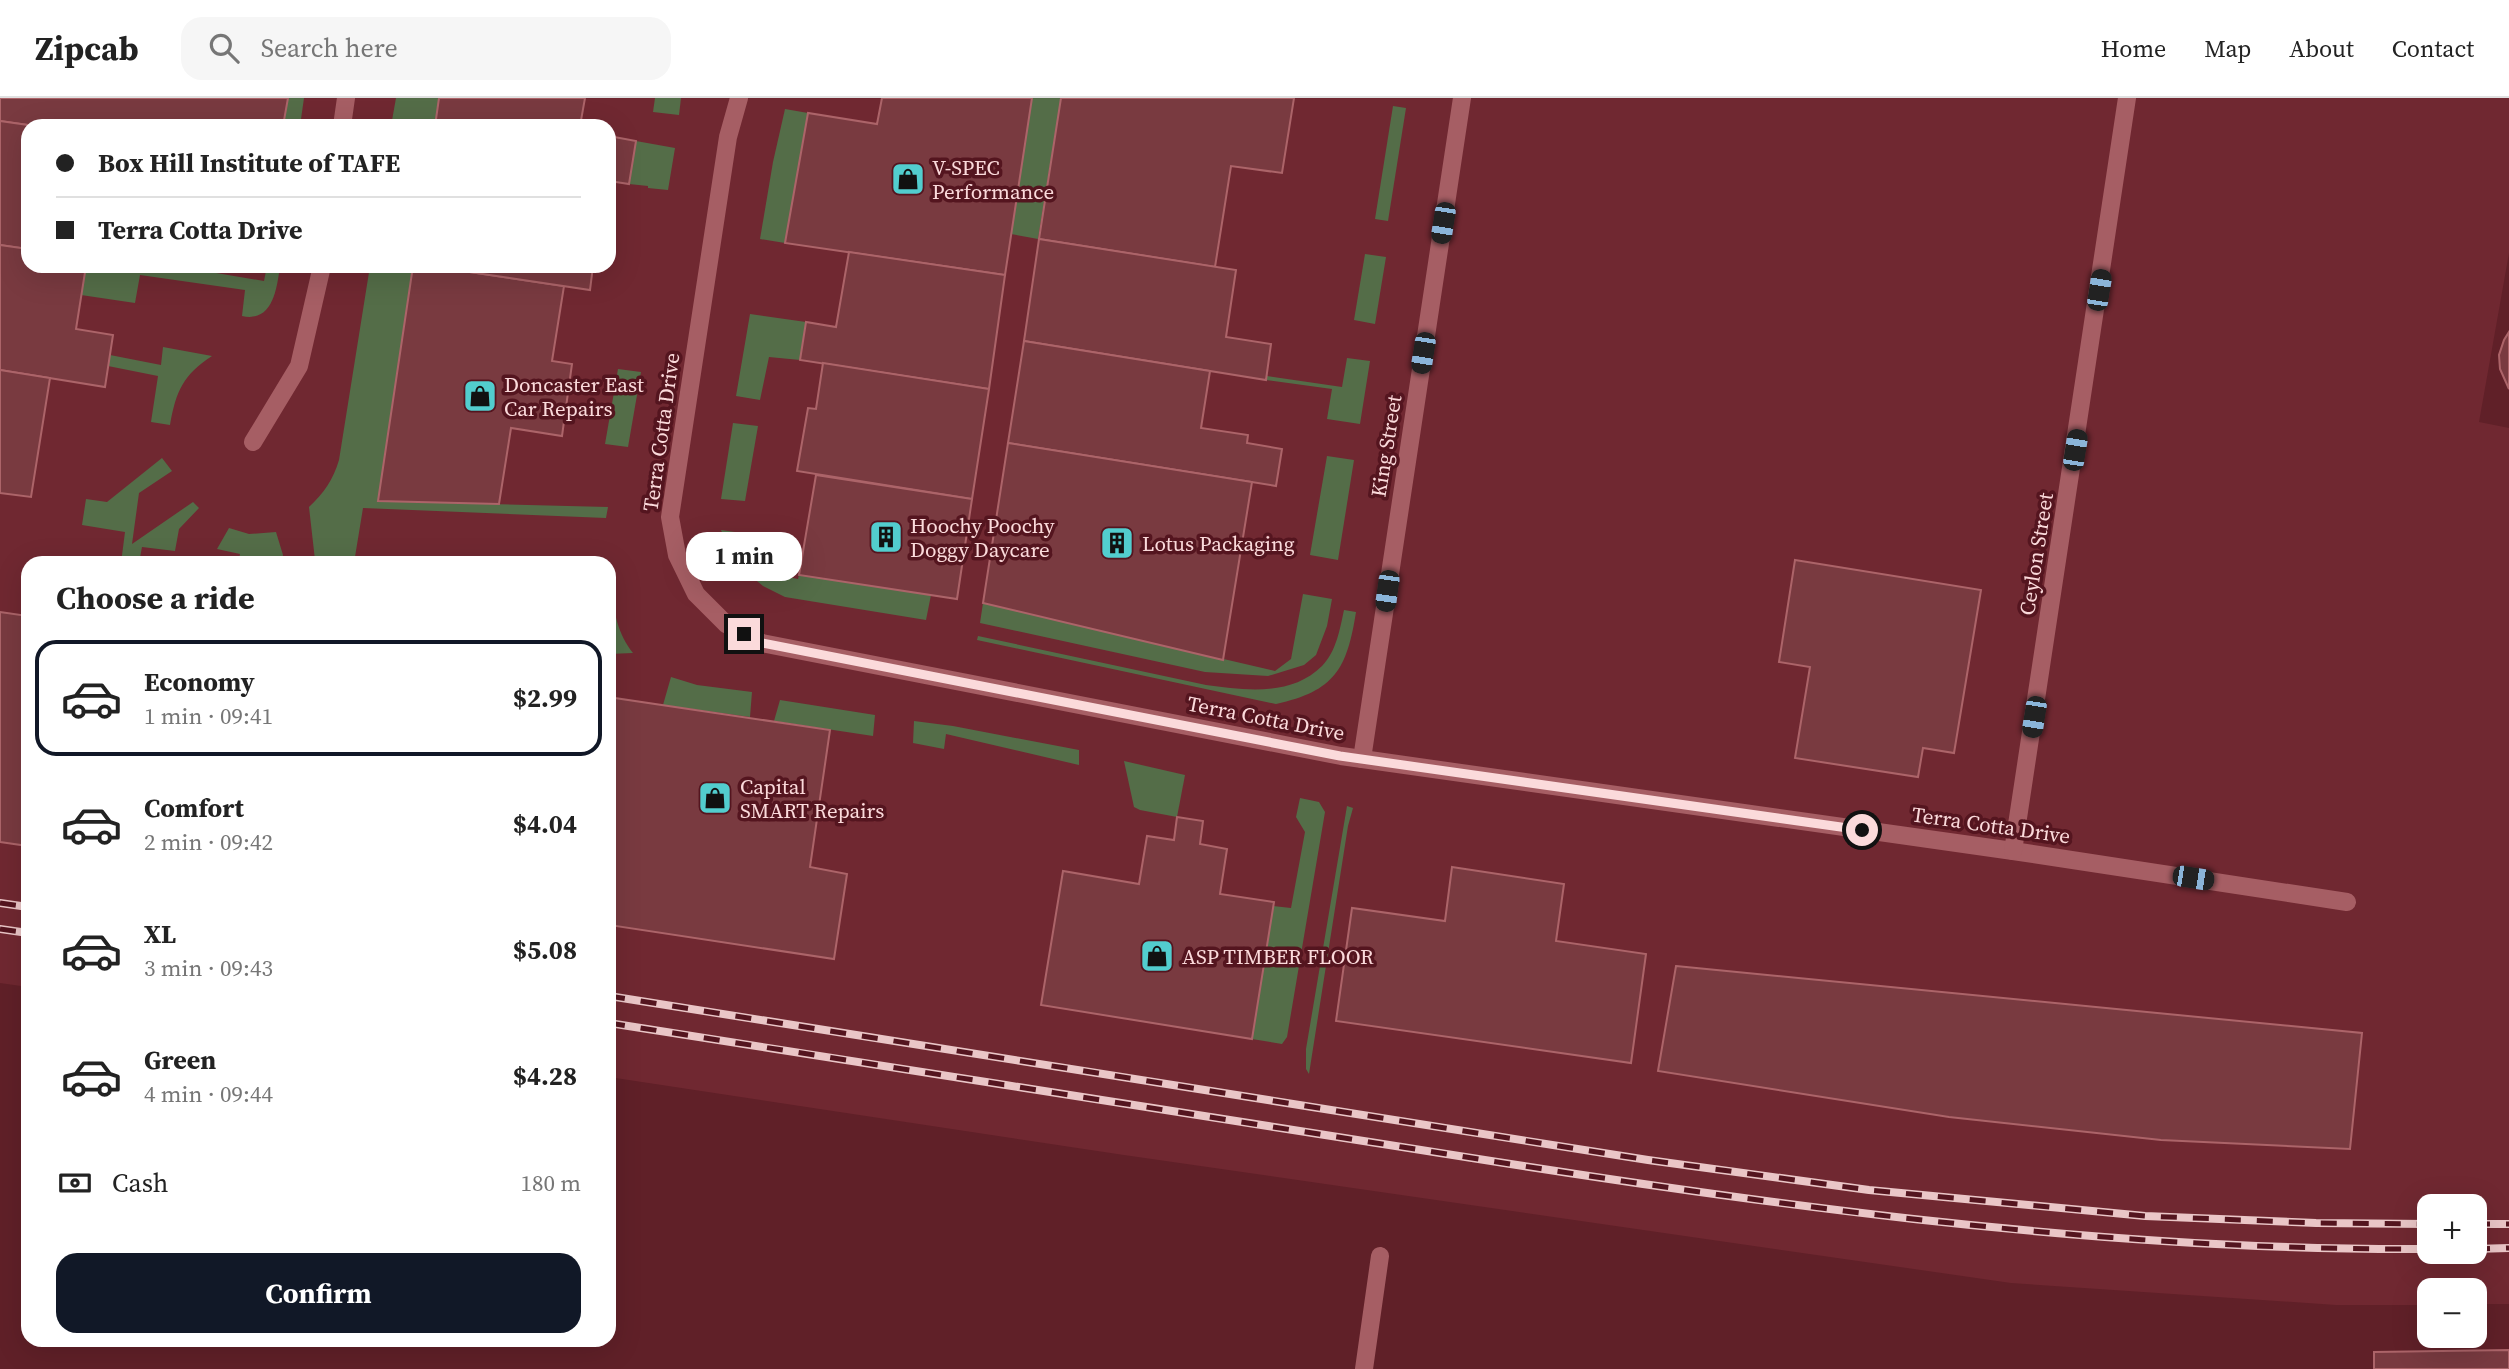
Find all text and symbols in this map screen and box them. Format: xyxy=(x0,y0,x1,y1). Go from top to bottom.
search box xyxy=(181,17,671,80)
text: Zipcab xyxy=(35,26,139,71)
icon: search xyxy=(205,29,243,67)
text: Search here xyxy=(261,30,398,66)
text: Home xyxy=(2101,32,2166,65)
text: Map xyxy=(2204,32,2251,65)
text: About xyxy=(2289,32,2354,65)
text: Contact xyxy=(2392,32,2474,65)
text: Box Hill Institute of TAFE xyxy=(98,145,400,181)
place label: V-SPEC Performance xyxy=(932,153,1054,206)
shop icon: V-SPEC Performance xyxy=(889,160,927,198)
car xyxy=(1430,201,1457,245)
text: Terra Cotta Drive xyxy=(98,212,303,248)
car xyxy=(2086,268,2113,312)
car xyxy=(1410,331,1437,375)
street label: Terra Cotta Drive xyxy=(636,351,686,513)
place label: Doncaster East Car Repairs xyxy=(504,370,644,423)
shop icon: Doncaster East Car Repairs xyxy=(461,377,499,415)
street label: King Street xyxy=(1364,393,1408,499)
car xyxy=(2062,428,2089,472)
street label: Ceylon Street xyxy=(2012,490,2060,617)
place label: Hoochy Poochy Doggy Daycare xyxy=(910,511,1055,564)
building icon: Hoochy Poochy Doggy Daycare xyxy=(867,518,905,556)
building icon: Lotus Packaging xyxy=(1098,524,1136,562)
place label: Lotus Packaging xyxy=(1142,529,1295,558)
callout: 1 min xyxy=(686,532,802,582)
text: 1 min xyxy=(714,540,774,572)
car xyxy=(1374,569,1401,613)
text: Choose a ride xyxy=(56,576,255,620)
route end xyxy=(728,618,760,650)
text: Economy xyxy=(144,664,255,700)
icon: car xyxy=(60,667,123,730)
text: $2.99 xyxy=(513,680,577,716)
street label: Terra Cotta Drive xyxy=(1185,689,1347,747)
car xyxy=(2021,695,2048,739)
text: 1 min · 09:41 xyxy=(144,700,273,732)
place label: Capital SMART Repairs xyxy=(740,772,884,825)
shop icon: Capital SMART Repairs xyxy=(696,779,734,817)
text: Comfort xyxy=(144,790,244,826)
icon: car xyxy=(60,793,123,856)
street label: Terra Cotta Drive xyxy=(1910,800,2072,850)
text: $4.04 xyxy=(513,806,577,842)
route start xyxy=(1846,814,1878,846)
text: 2 min · 09:42 xyxy=(144,826,273,858)
car xyxy=(2171,864,2216,892)
text: XL xyxy=(144,916,176,952)
icon: car xyxy=(60,919,123,982)
text: $5.08 xyxy=(513,932,577,968)
shop icon: ASP TIMBER FLOOR xyxy=(1138,937,1176,975)
place label: ASP TIMBER FLOOR xyxy=(1182,942,1374,971)
text: 3 min · 09:43 xyxy=(144,952,273,984)
text: Green xyxy=(144,1042,216,1078)
icon: car xyxy=(60,1045,123,1108)
text: $4.28 xyxy=(513,1058,577,1094)
text: 4 min · 09:44 xyxy=(144,1078,273,1110)
icon: cash xyxy=(56,1164,94,1202)
text: Cash xyxy=(112,1165,168,1201)
text: 180 m xyxy=(520,1167,581,1199)
map controls xyxy=(2417,1194,2487,1348)
button: + xyxy=(2417,1194,2487,1264)
button: Confirm xyxy=(56,1253,581,1333)
button: − xyxy=(2417,1278,2487,1348)

